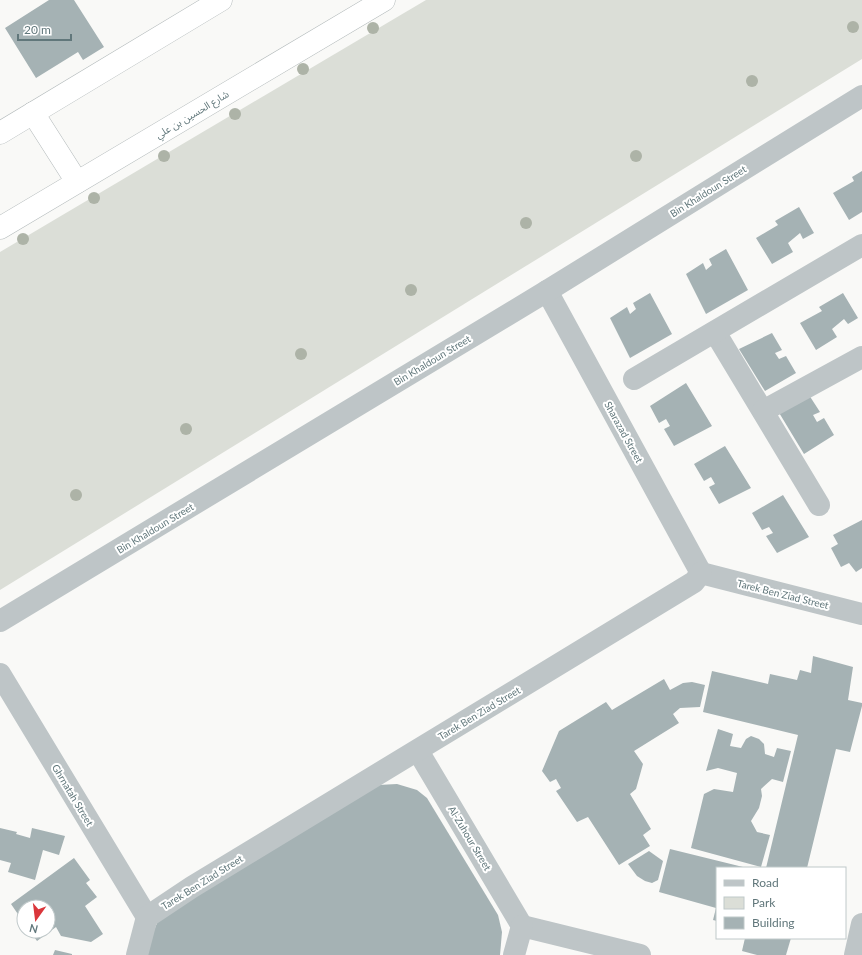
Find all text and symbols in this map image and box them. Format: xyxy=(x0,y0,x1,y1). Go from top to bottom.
scale bar xyxy=(18,16,71,42)
text: 20 m xyxy=(24,22,51,37)
street label: شارع الحسين بن علي xyxy=(153,87,232,143)
street label: Bin Khaldoun Street xyxy=(668,162,749,219)
street label: Bin Khaldoun Street xyxy=(391,332,473,388)
street label: Sharazad Street xyxy=(602,399,646,465)
street label: Bin Khaldoun Street xyxy=(114,500,196,556)
street label: Tarek Ben Ziad Street xyxy=(736,577,830,611)
street label: Tarek Ben Ziad Street xyxy=(436,683,523,742)
street label: Ghrnatah Street xyxy=(50,762,96,828)
street label: Al-Zuhour Street xyxy=(446,804,494,873)
street label: Tarek Ben Ziad Street xyxy=(159,852,245,912)
legend xyxy=(716,867,846,939)
text: Road xyxy=(752,875,779,890)
text: Park xyxy=(752,895,776,910)
north arrow xyxy=(16,899,56,939)
text: Building xyxy=(752,915,795,930)
text: N xyxy=(28,922,39,937)

